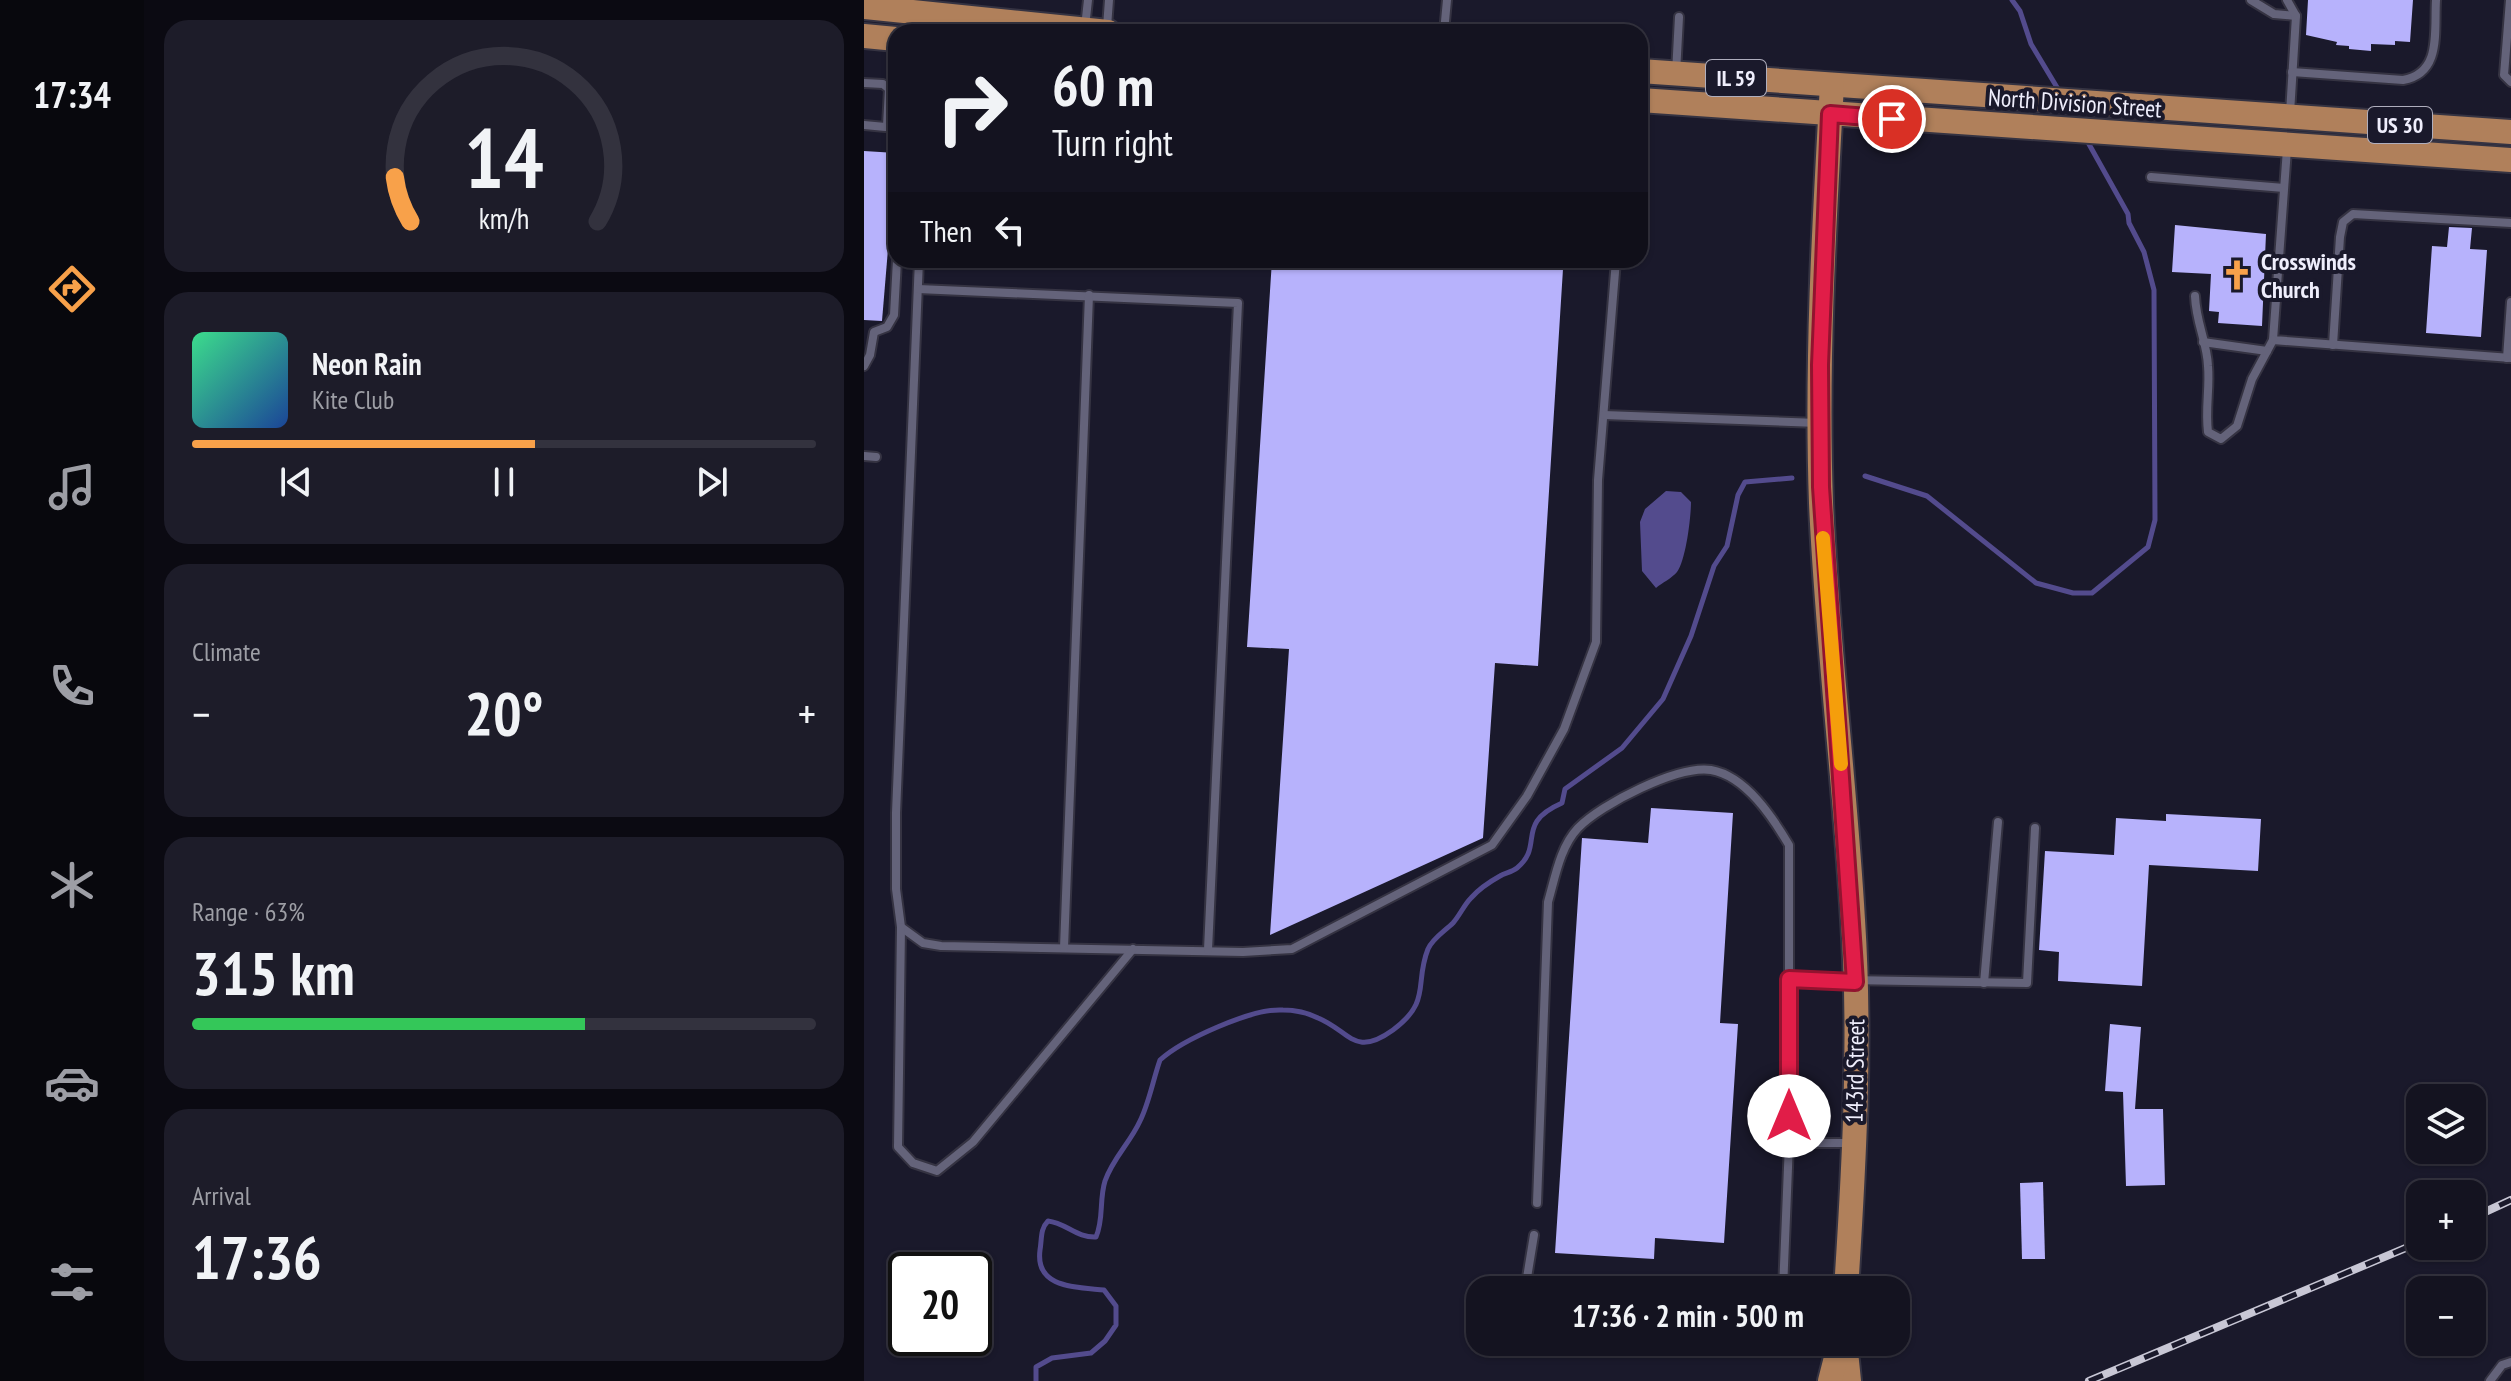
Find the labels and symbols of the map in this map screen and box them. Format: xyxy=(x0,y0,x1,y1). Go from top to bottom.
road number: IL 59 xyxy=(1706,60,1766,96)
street label: North Division Street xyxy=(1987,81,2163,125)
pin xyxy=(1858,85,1926,153)
road number: US 30 xyxy=(2368,107,2432,143)
place label: Crosswinds Church xyxy=(2261,246,2356,305)
church icon: Crosswinds Church xyxy=(2220,258,2254,292)
street label: 143rd Street xyxy=(1839,1018,1871,1123)
position arrow xyxy=(1747,1074,1831,1158)
speed limit sign: 20 xyxy=(888,1252,992,1356)

